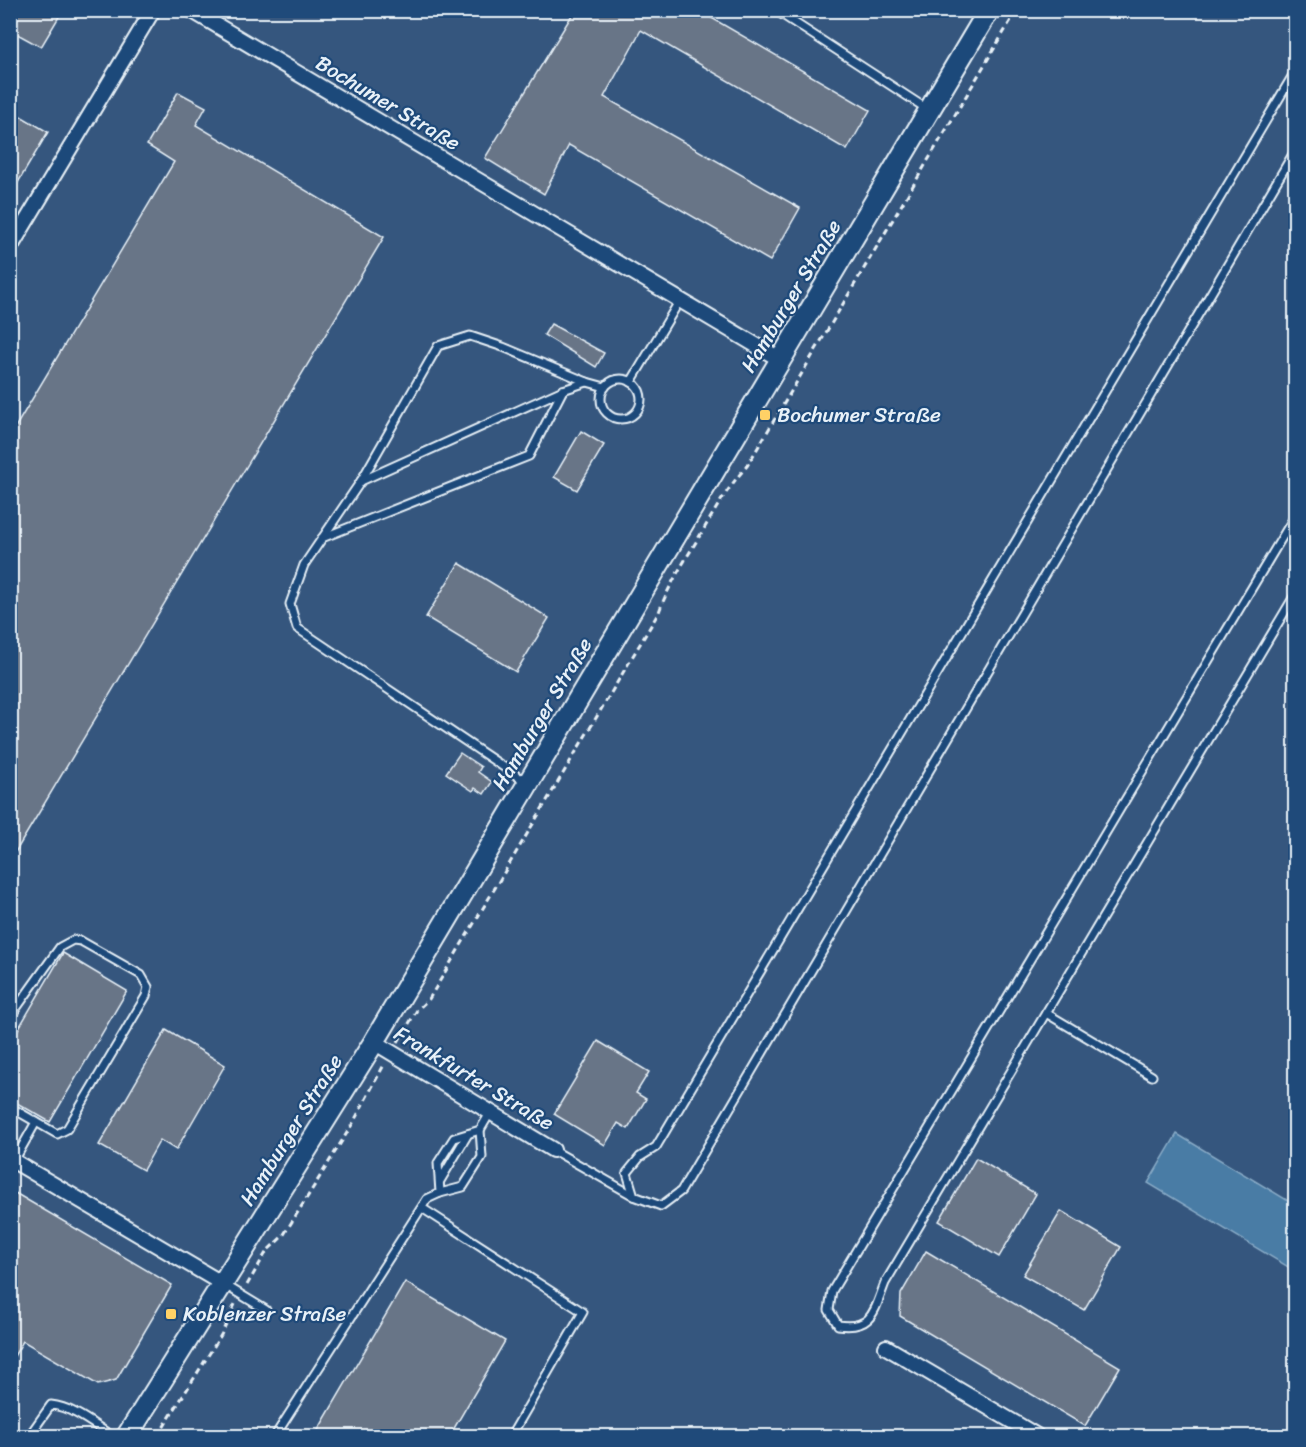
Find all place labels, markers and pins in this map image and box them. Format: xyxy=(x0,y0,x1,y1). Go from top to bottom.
place label: Bochumer Straße xyxy=(777,396,941,434)
marker: Bochumer Straße xyxy=(758,408,772,422)
place label: Koblenzer Straße xyxy=(183,1295,347,1333)
marker: Koblenzer Straße xyxy=(164,1307,178,1321)

